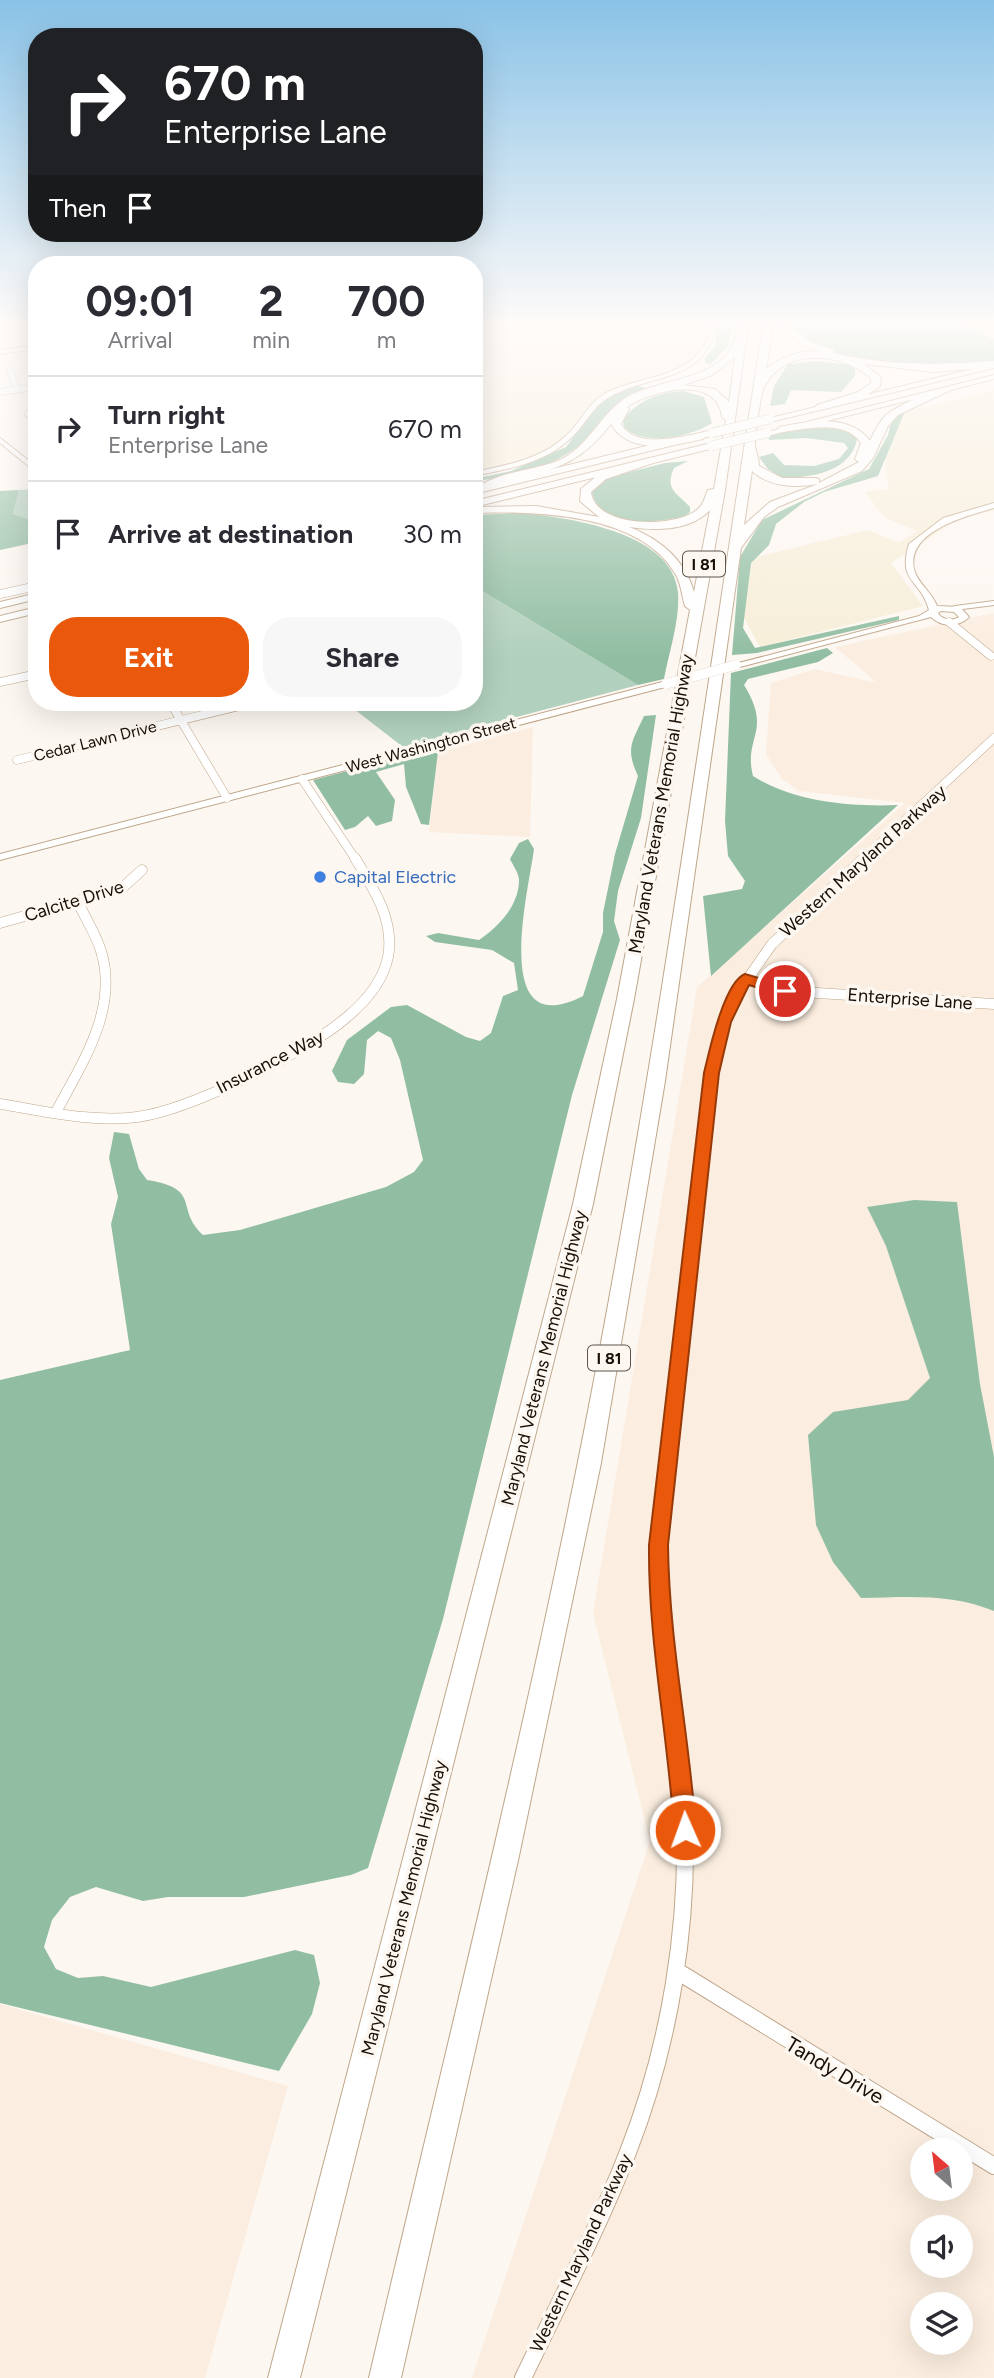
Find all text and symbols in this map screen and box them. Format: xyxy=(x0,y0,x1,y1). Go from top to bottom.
text: 670 m xyxy=(164,53,306,112)
icon: right xyxy=(49,56,140,147)
text: Enterprise Lane xyxy=(164,113,387,151)
icon: arrive xyxy=(121,189,159,227)
text: Then xyxy=(49,192,107,224)
text: 09:01 xyxy=(86,276,195,327)
text: 2 xyxy=(259,276,283,327)
text: 700 xyxy=(348,276,425,327)
text: Arrival xyxy=(108,326,173,354)
text: min xyxy=(252,326,290,354)
text: m xyxy=(377,326,396,354)
text: Turn right xyxy=(108,399,225,431)
icon: right xyxy=(49,410,87,448)
text: 670 m xyxy=(388,413,462,445)
text: Enterprise Lane xyxy=(108,431,268,459)
icon: arrive xyxy=(49,515,87,553)
text: Arrive at destination xyxy=(108,518,353,550)
text: 30 m xyxy=(403,518,462,550)
road number: I 81 xyxy=(683,552,725,576)
button: Exit xyxy=(49,617,249,697)
button: Share xyxy=(263,617,462,697)
street label: Maryland Veterans Memorial Highway xyxy=(624,652,698,955)
street label: West Washington Street xyxy=(344,713,518,777)
street label: Cedar Lawn Drive xyxy=(32,716,159,765)
street label: Western Maryland Parkway xyxy=(775,780,951,942)
place label: Capital Electric xyxy=(334,866,457,888)
marker: Capital Electric xyxy=(312,869,328,885)
street label: Calcite Drive xyxy=(22,875,126,927)
pin xyxy=(755,961,815,1021)
icon: arrive xyxy=(766,972,804,1010)
street label: Enterprise Lane xyxy=(847,984,973,1014)
street label: Insurance Way xyxy=(213,1025,328,1099)
street label: Maryland Veterans Memorial Highway xyxy=(497,1207,592,1508)
road number: I 81 xyxy=(588,1346,630,1370)
street label: Maryland Veterans Memorial Highway xyxy=(357,1757,452,2058)
position arrow xyxy=(648,1793,722,1867)
street label: Tandy Drive xyxy=(781,2031,889,2109)
north arrow xyxy=(910,2138,973,2202)
map controls xyxy=(910,2138,973,2355)
street label: Western Maryland Parkway xyxy=(525,2150,637,2356)
button: sound xyxy=(910,2215,973,2278)
button: layers xyxy=(910,2292,973,2355)

